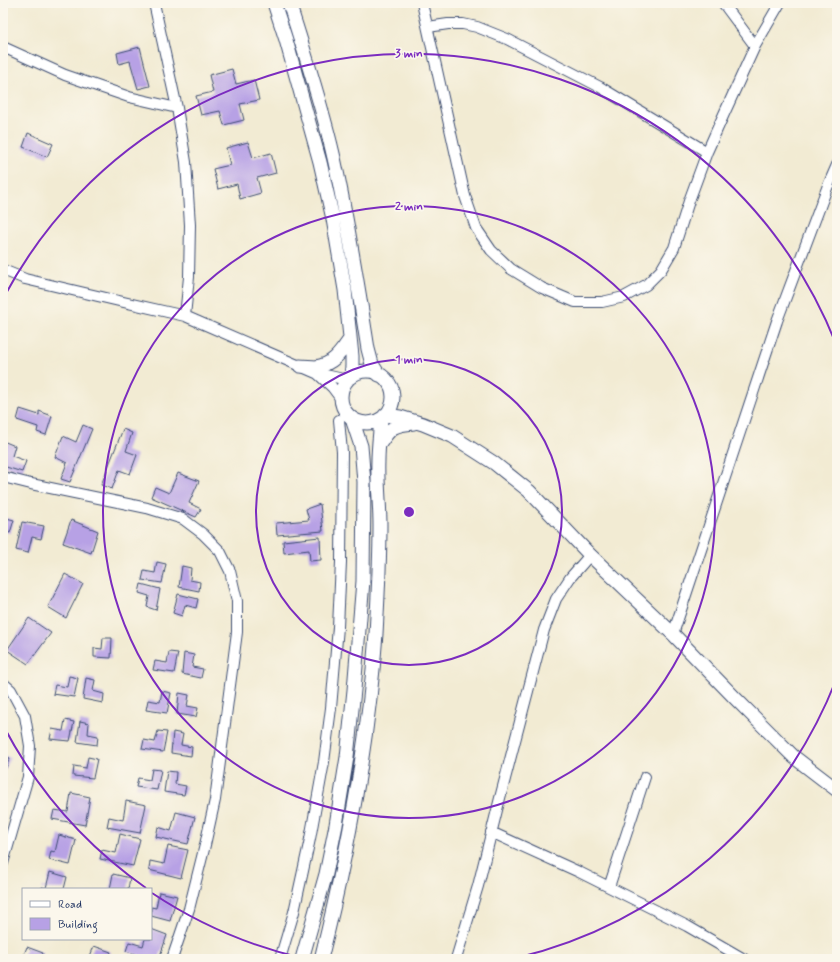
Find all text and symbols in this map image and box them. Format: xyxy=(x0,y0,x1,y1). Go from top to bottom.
text: 3 min xyxy=(395,46,423,62)
text: 2 min xyxy=(395,199,423,215)
text: 1 min xyxy=(395,352,423,368)
centre of rings xyxy=(402,505,416,519)
legend xyxy=(22,888,152,940)
text: Road xyxy=(58,897,82,913)
text: Building xyxy=(58,917,98,934)

